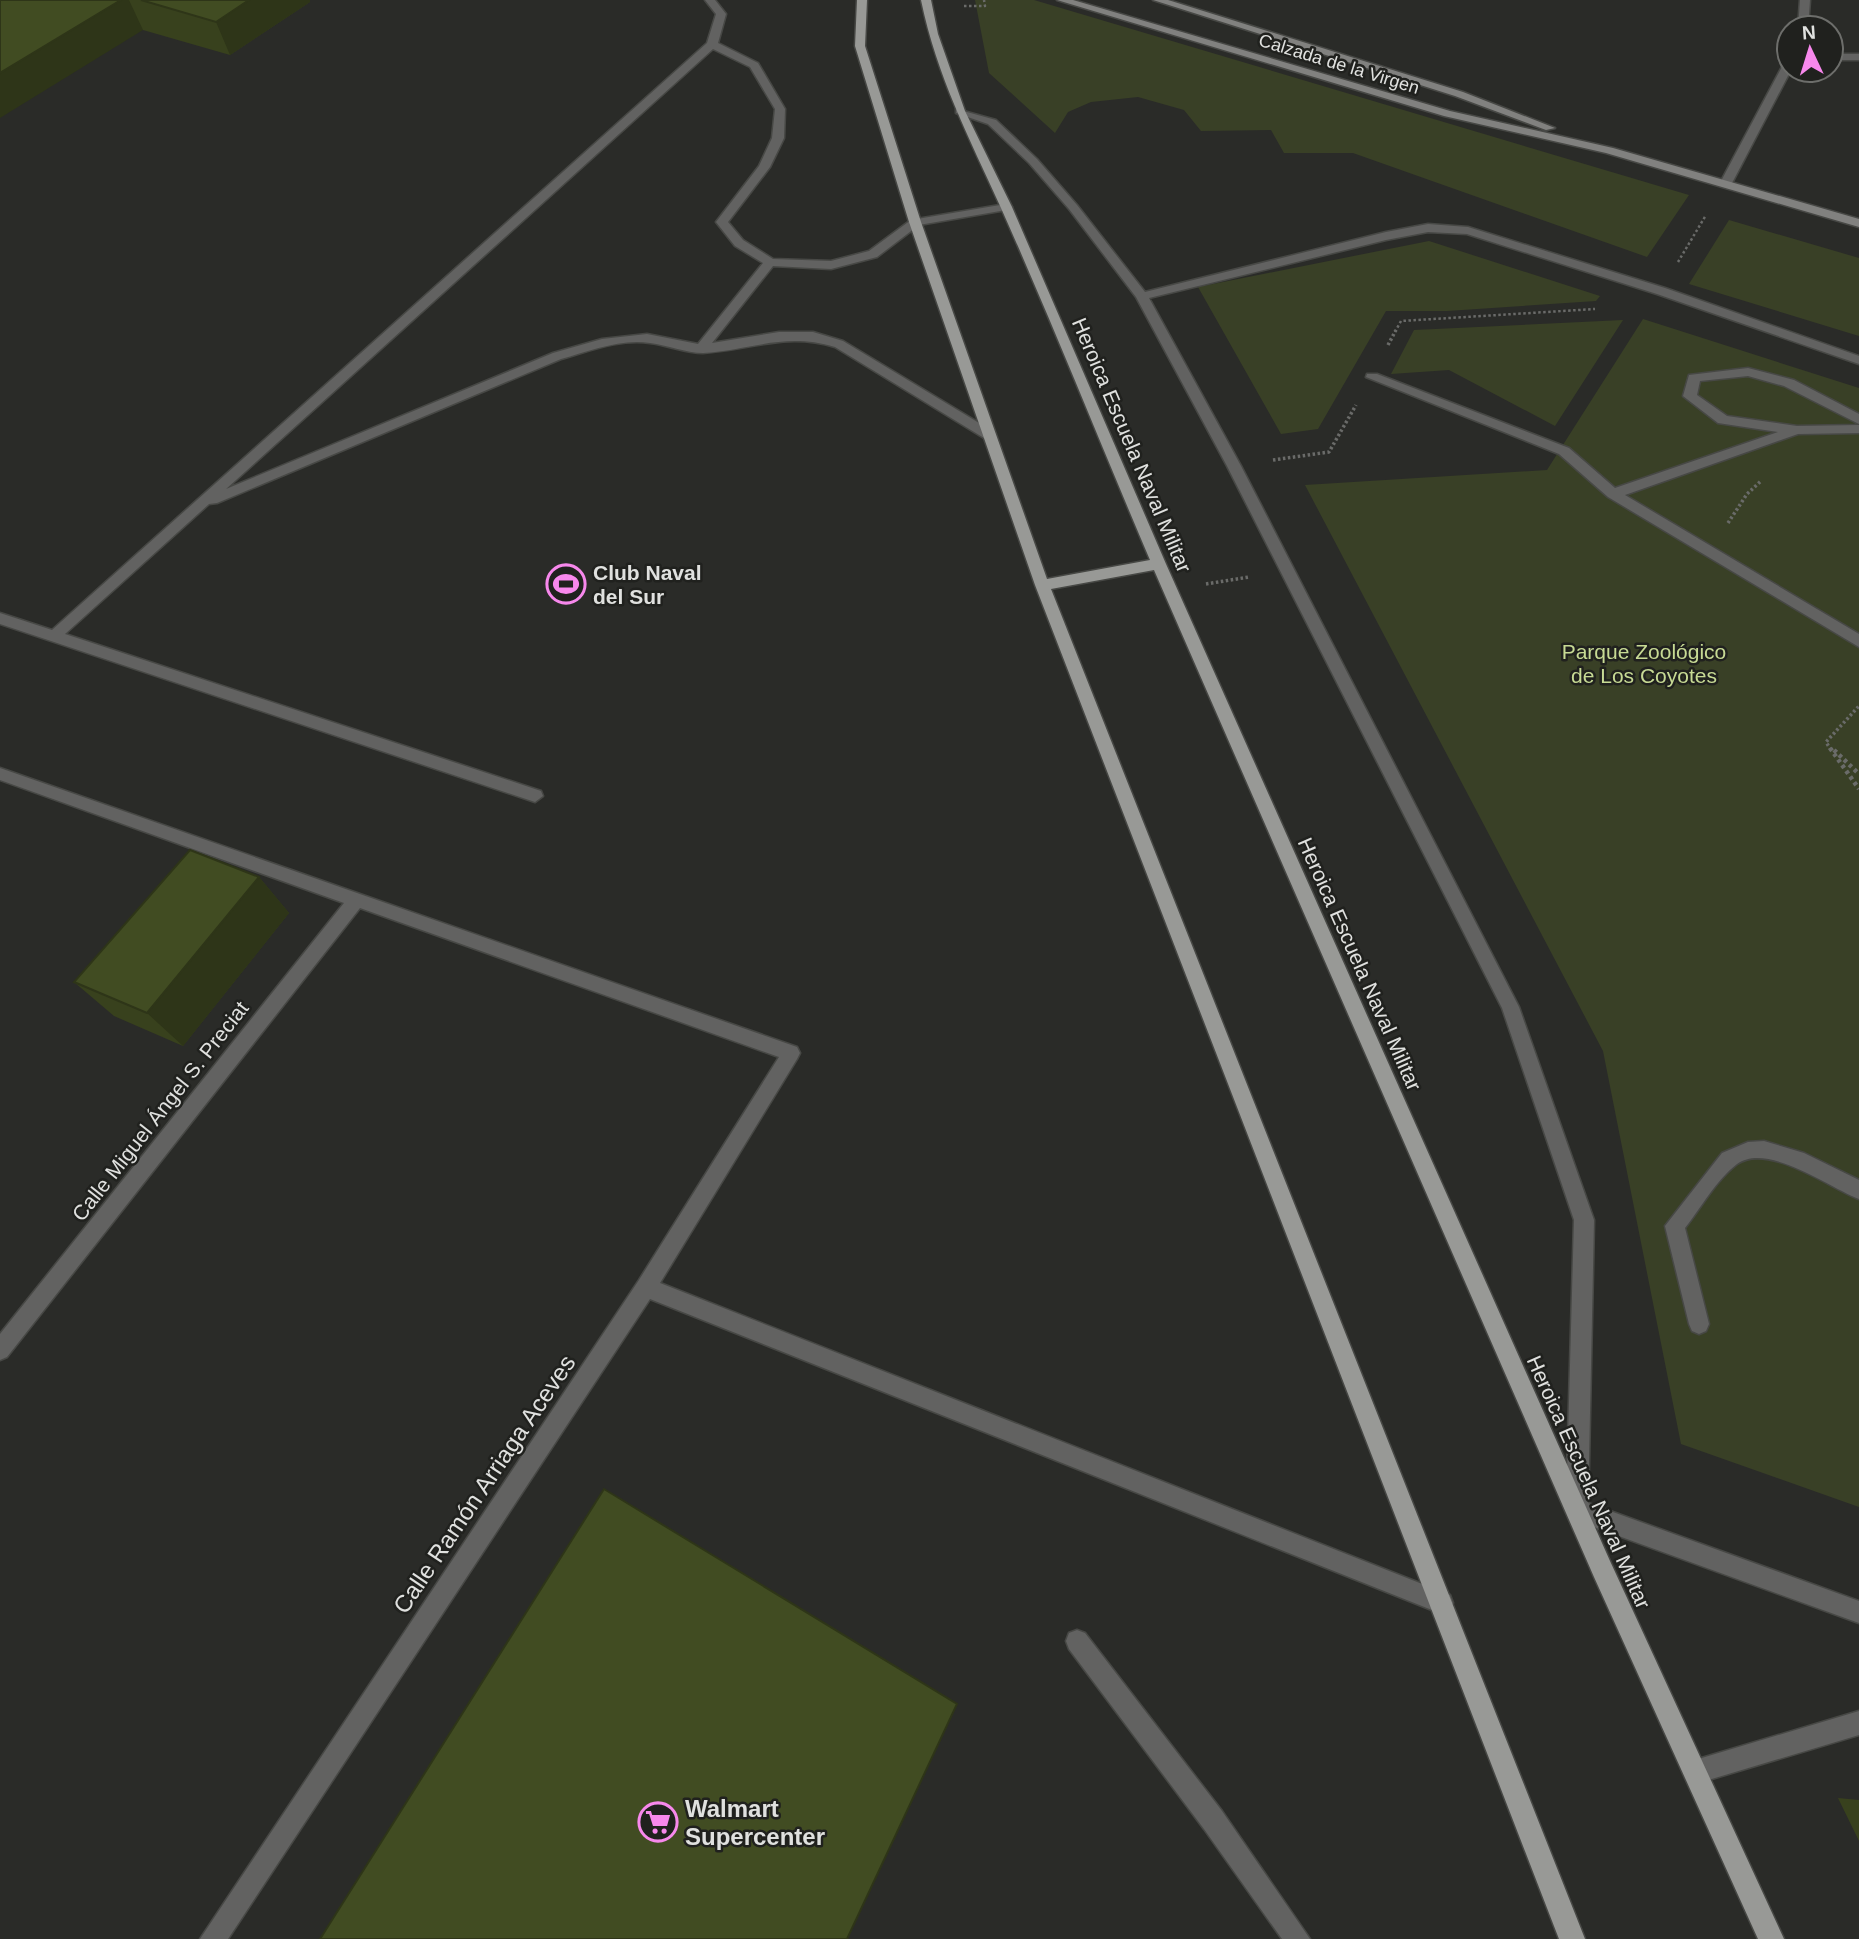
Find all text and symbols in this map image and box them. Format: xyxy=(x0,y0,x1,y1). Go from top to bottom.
north arrow xyxy=(1775,14,1845,84)
text: N xyxy=(1801,22,1816,43)
street label: Calzada de la Virgen xyxy=(1256,30,1422,98)
street label: Heroica Escuela Naval Militar xyxy=(1068,314,1196,576)
place label: Club Naval del Sur xyxy=(593,561,702,608)
sports icon: Club Naval del Sur xyxy=(545,563,587,605)
park label: Parque Zoológico de Los Coyotes xyxy=(1562,640,1726,687)
street label: Heroica Escuela Naval Militar xyxy=(1294,834,1426,1094)
street label: Calle Miguel Ángel S. Preciat xyxy=(67,997,253,1225)
street label: Calle Ramón Arriaga Aceves xyxy=(387,1350,581,1618)
street label: Heroica Escuela Naval Militar xyxy=(1523,1352,1655,1612)
place label: Walmart Supercenter xyxy=(685,1795,825,1850)
supermarket icon: Walmart Supercenter xyxy=(637,1801,679,1843)

